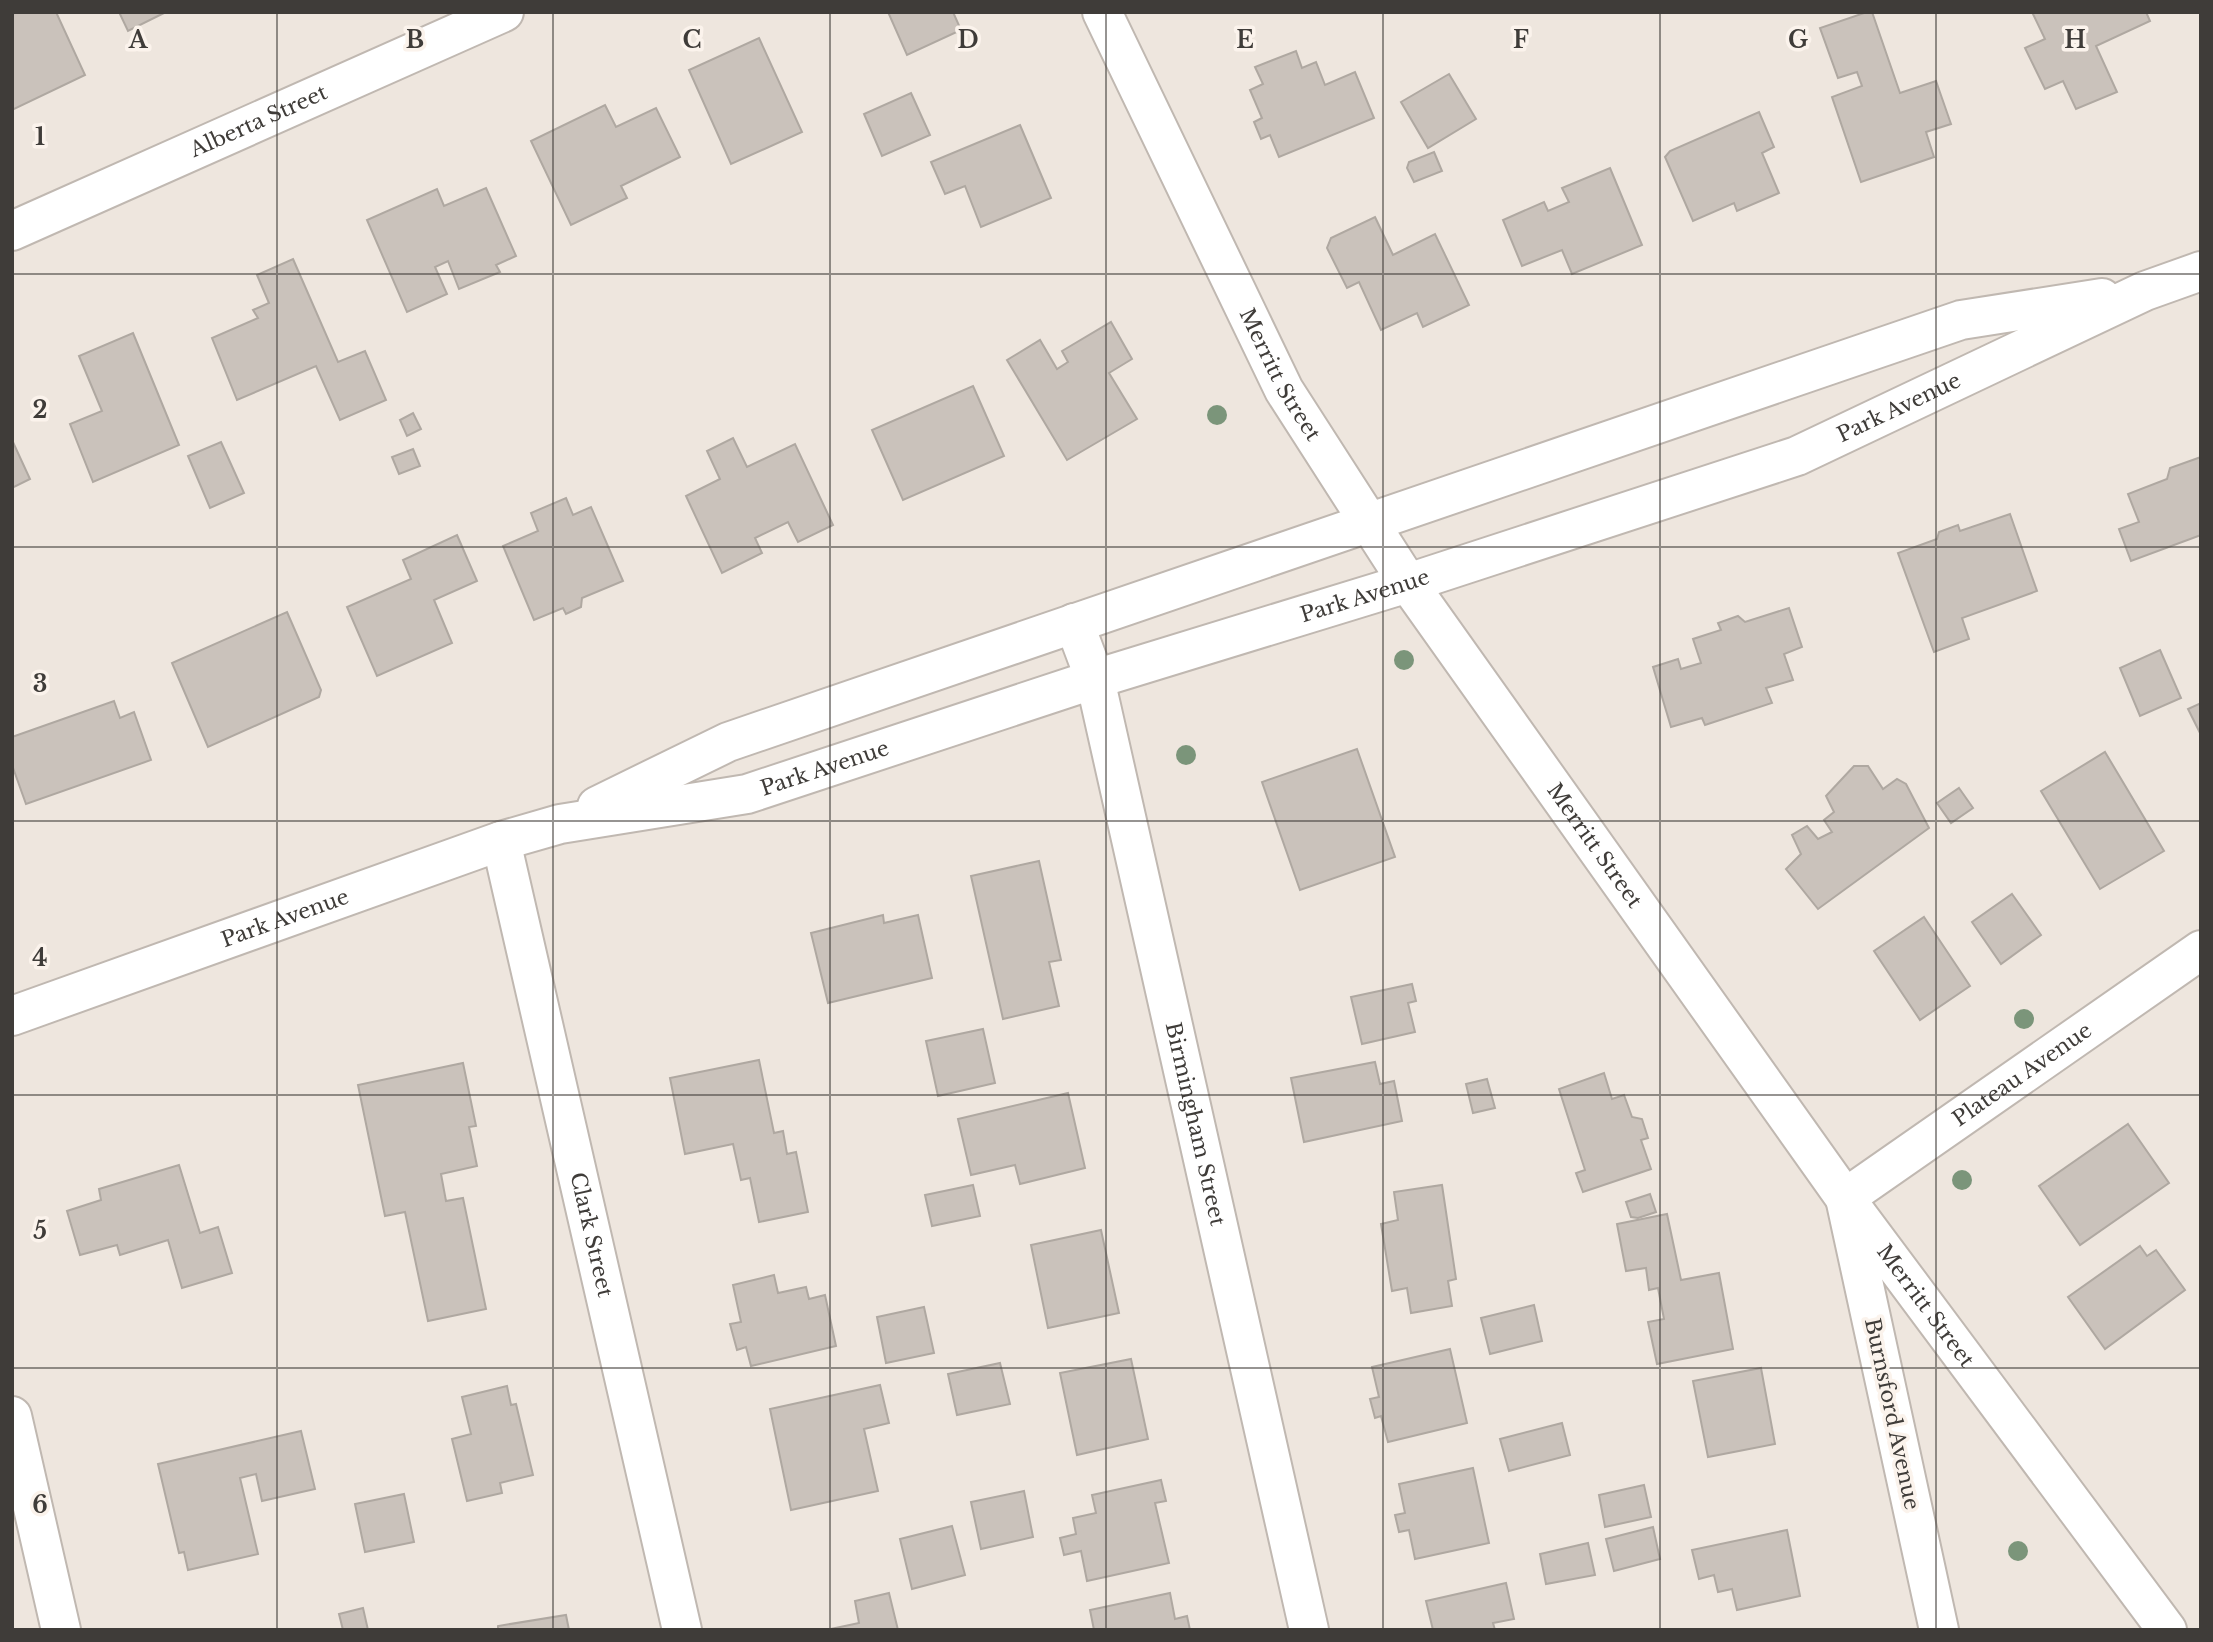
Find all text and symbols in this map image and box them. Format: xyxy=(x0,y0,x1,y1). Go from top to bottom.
text: A xyxy=(128,26,149,54)
text: B xyxy=(406,26,424,54)
text: C xyxy=(683,26,701,54)
text: D xyxy=(957,26,979,54)
text: E xyxy=(1236,26,1254,54)
text: F xyxy=(1513,26,1529,54)
text: G xyxy=(1788,26,1808,54)
text: H xyxy=(2064,26,2086,54)
street label: Alberta Street xyxy=(185,79,331,163)
text: 1 xyxy=(35,123,45,151)
street label: Merritt Street xyxy=(1234,304,1326,446)
street label: Park Avenue xyxy=(1833,367,1965,448)
text: 2 xyxy=(33,396,47,424)
street label: Park Avenue xyxy=(1297,564,1433,628)
text: 3 xyxy=(33,670,47,698)
street label: Park Avenue xyxy=(757,735,892,802)
street label: Merritt Street xyxy=(1541,778,1648,913)
street label: Park Avenue xyxy=(218,884,352,953)
text: 4 xyxy=(32,944,48,972)
street label: Plateau Avenue xyxy=(1947,1017,2097,1132)
street label: Birmingham Street xyxy=(1160,1020,1231,1228)
street label: Clark Street xyxy=(564,1170,618,1300)
text: 5 xyxy=(33,1217,47,1245)
street label: Merritt Street xyxy=(1871,1239,1980,1373)
street label: Burnsford Avenue xyxy=(1859,1316,1925,1512)
text: 6 xyxy=(32,1491,48,1519)

